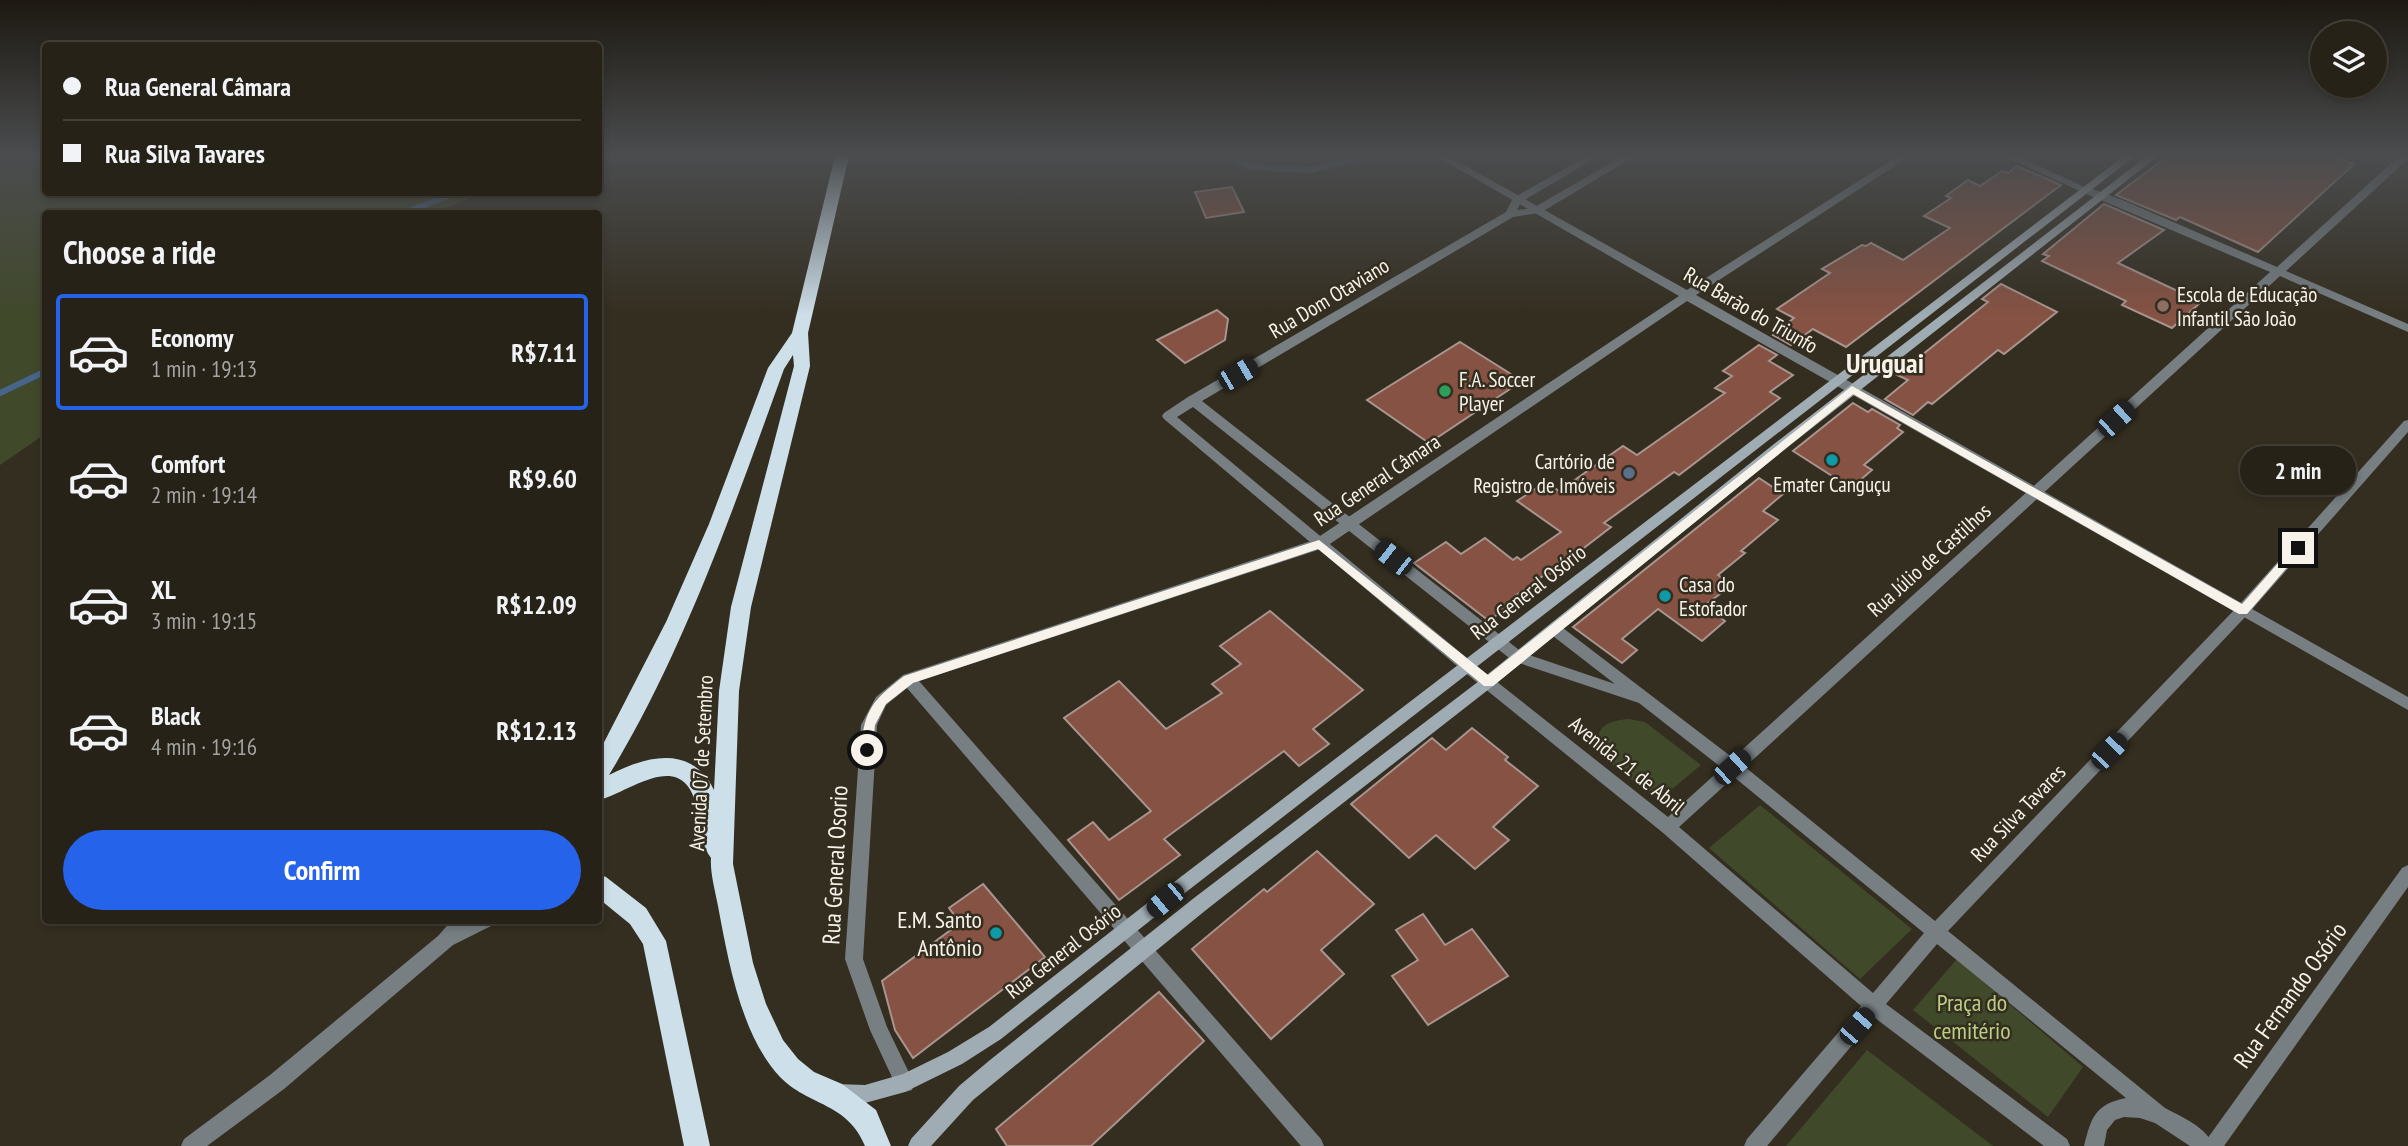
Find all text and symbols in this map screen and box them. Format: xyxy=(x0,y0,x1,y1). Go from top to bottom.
map controls xyxy=(2310,21,2387,98)
button: layers xyxy=(2310,21,2387,98)
text: Rua General Câmara xyxy=(105,70,291,103)
text: Rua Silva Tavares xyxy=(105,137,265,170)
text: Choose a ride xyxy=(63,231,216,273)
street label: Rua Dom Otaviano xyxy=(1264,252,1394,344)
street label: Rua Barão do Triunfo xyxy=(1679,261,1823,359)
place label: Escola de Educação Infantil São João xyxy=(2177,281,2317,332)
marker: Escola de Educação Infantil São João xyxy=(2155,298,2171,314)
icon: car xyxy=(67,321,130,384)
text: Economy xyxy=(151,321,233,354)
text: R$7.11 xyxy=(511,336,577,369)
district label: Uruguai xyxy=(1846,344,1924,381)
text: 1 min · 19:13 xyxy=(151,354,257,383)
car xyxy=(1215,354,1262,394)
place label: F.A. Soccer Player xyxy=(1459,366,1536,417)
marker: F.A. Soccer Player xyxy=(1437,383,1453,399)
car xyxy=(2094,397,2139,441)
street label: Rua General Câmara xyxy=(1309,428,1445,532)
icon: car xyxy=(67,447,130,510)
text: Comfort xyxy=(151,447,225,480)
callout: 2 min xyxy=(2240,447,2356,496)
place label: Cartório de Registro de Imóveis xyxy=(1473,448,1615,499)
marker: Emater Canguçu xyxy=(1824,452,1840,468)
text: 2 min xyxy=(2275,456,2321,485)
text: R$9.60 xyxy=(509,462,577,495)
marker: Cartório de Registro de Imóveis xyxy=(1621,465,1637,481)
place label: Emater Canguçu xyxy=(1773,471,1891,498)
text: 2 min · 19:14 xyxy=(151,480,257,509)
street label: Rua Júlio de Castilhos xyxy=(1862,497,1996,623)
route end xyxy=(2282,532,2314,564)
car xyxy=(1370,537,1417,579)
street label: Rua General Osório xyxy=(1465,538,1591,646)
place label: Casa do Estofador xyxy=(1679,571,1748,622)
icon: car xyxy=(67,573,130,636)
text: XL xyxy=(151,573,176,606)
text: R$12.09 xyxy=(496,588,577,621)
marker: Casa do Estofador xyxy=(1657,588,1673,604)
text: 3 min · 19:15 xyxy=(151,606,257,635)
street label: Avenida 07 de Setembro xyxy=(683,674,719,852)
icon: car xyxy=(67,699,130,762)
text: Black xyxy=(151,699,201,732)
street label: Avenida 21 de Abril xyxy=(1564,710,1690,820)
text: R$12.13 xyxy=(496,714,577,747)
car xyxy=(2087,729,2132,773)
text: 4 min · 19:16 xyxy=(151,732,257,761)
route start xyxy=(851,734,883,766)
car xyxy=(1710,745,1755,789)
street label: Rua Silva Tavares xyxy=(1965,759,2071,867)
street label: Rua General Osorio xyxy=(815,785,855,945)
button: Confirm xyxy=(63,830,581,910)
car xyxy=(1143,878,1188,922)
street label: Rua General Osório xyxy=(1000,897,1126,1005)
place label: E.M. Santo Antônio xyxy=(897,904,982,963)
street label: Rua Fernando Osório xyxy=(2227,916,2353,1074)
marker: E.M. Santo Antônio xyxy=(988,925,1004,941)
park label: Praça do cemitério xyxy=(1933,987,2011,1046)
car xyxy=(1836,1003,1879,1049)

